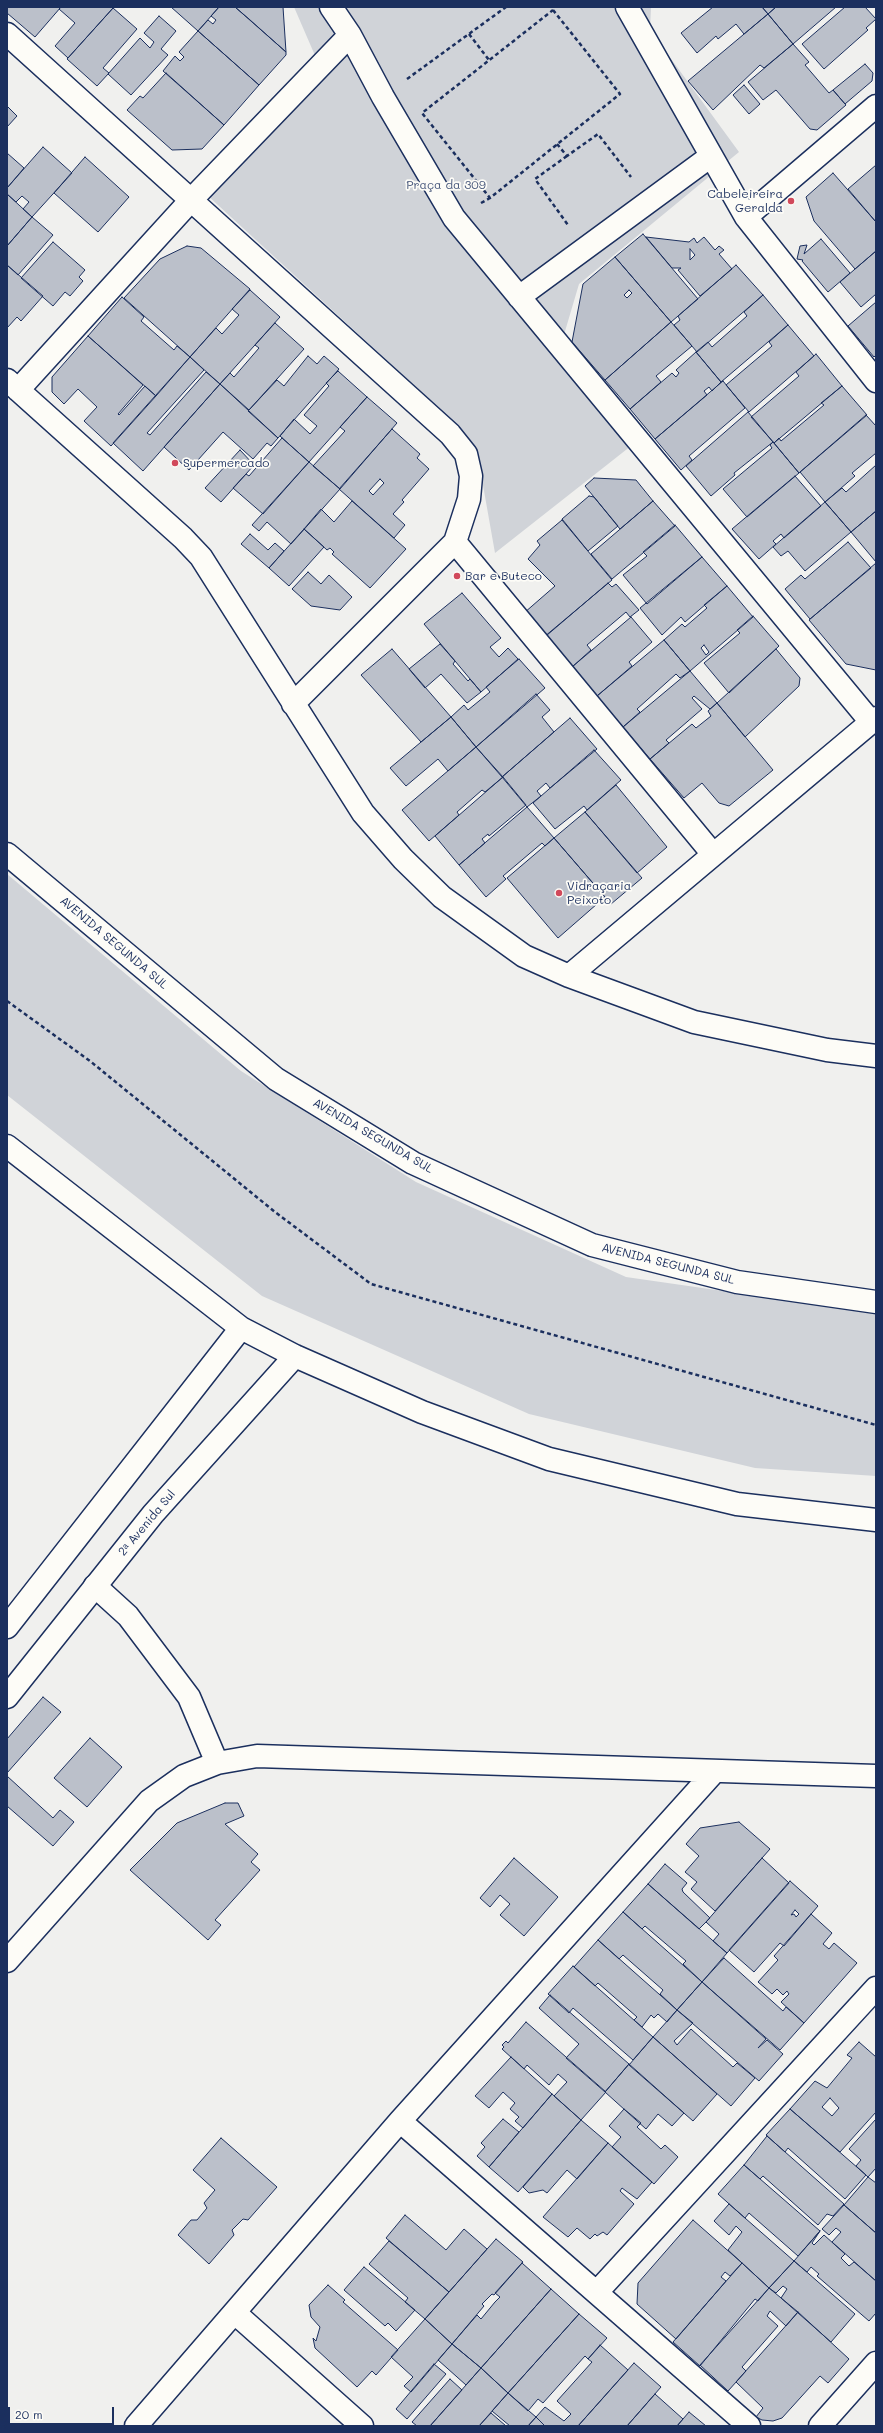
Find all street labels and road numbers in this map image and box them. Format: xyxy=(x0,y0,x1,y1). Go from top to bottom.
street label: AVENIDA SEGUNDA SUL xyxy=(57,894,171,992)
street label: AVENIDA SEGUNDA SUL xyxy=(310,1096,436,1176)
street label: AVENIDA SEGUNDA SUL xyxy=(600,1241,736,1287)
street label: 2ᵃ Avenida Sul xyxy=(115,1487,179,1559)

